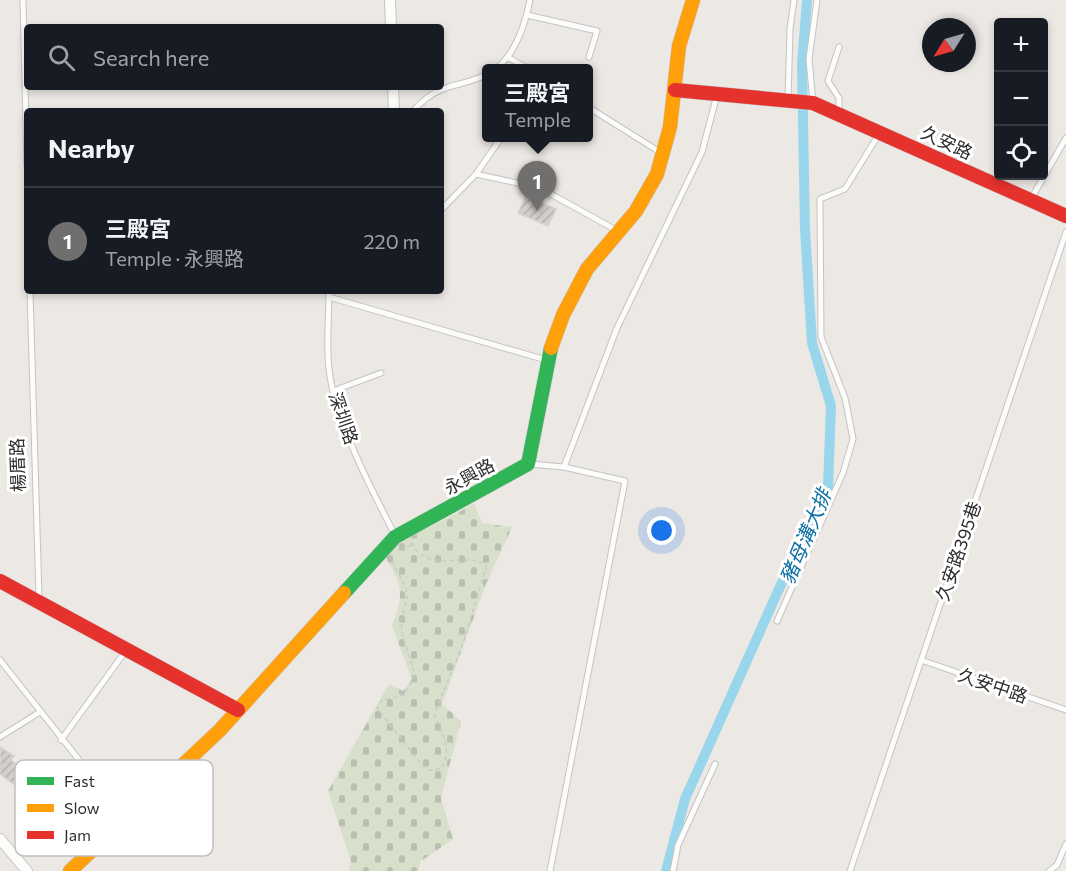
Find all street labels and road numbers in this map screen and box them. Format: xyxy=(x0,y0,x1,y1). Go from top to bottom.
street label: 久安路 xyxy=(918,121,976,163)
street label: 深圳路 xyxy=(325,389,363,447)
street label: 楊厝路 xyxy=(5,438,29,492)
street label: 永興路 xyxy=(440,453,498,499)
street label: 久安路395巷 xyxy=(931,498,985,604)
street label: 久安中路 xyxy=(955,663,1031,707)

